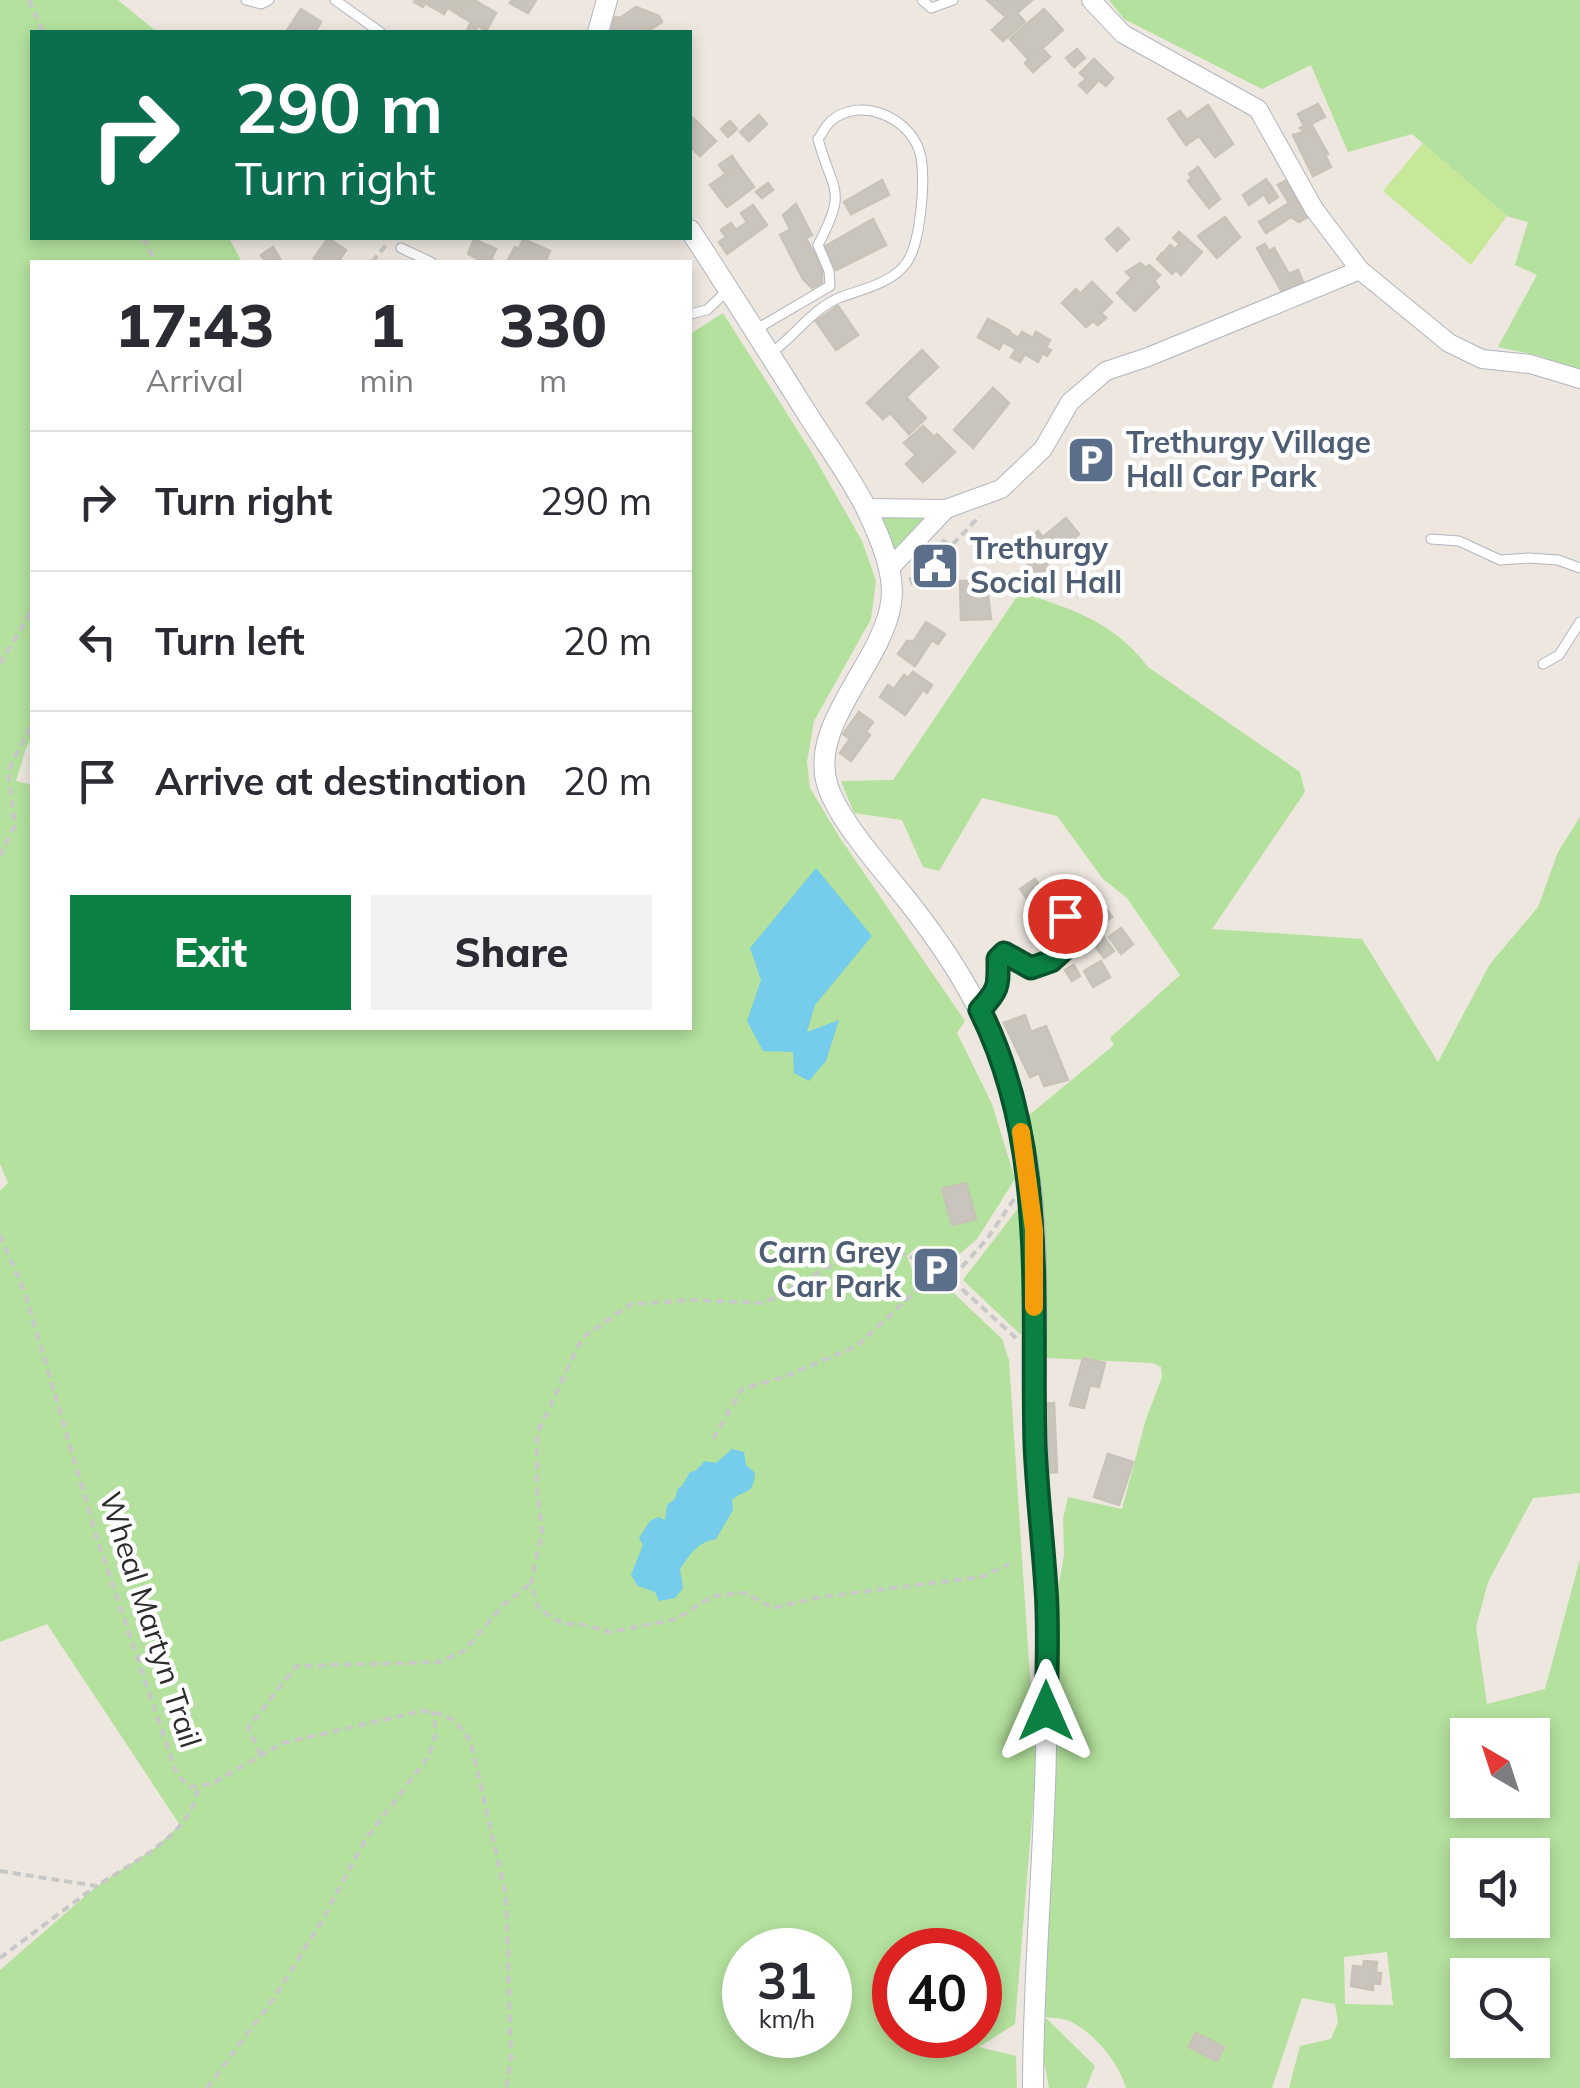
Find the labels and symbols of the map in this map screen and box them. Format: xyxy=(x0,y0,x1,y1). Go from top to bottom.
place label: Trethurgy Village Hall Car Park xyxy=(1126,423,1371,495)
parking icon: Trethurgy Village Hall Car Park xyxy=(1065,434,1117,486)
place label: Trethurgy Social Hall xyxy=(970,529,1122,601)
public building icon: Trethurgy Social Hall xyxy=(909,540,961,592)
pin xyxy=(1023,874,1108,959)
place label: Carn Grey Car Park xyxy=(758,1233,902,1305)
parking icon: Carn Grey Car Park xyxy=(910,1244,962,1296)
street label: Wheal Martyn Trail xyxy=(92,1487,210,1752)
position arrow xyxy=(994,1659,1098,1763)
north arrow xyxy=(1450,1718,1550,1818)
speed limit sign: 40 xyxy=(872,1928,1002,2058)

